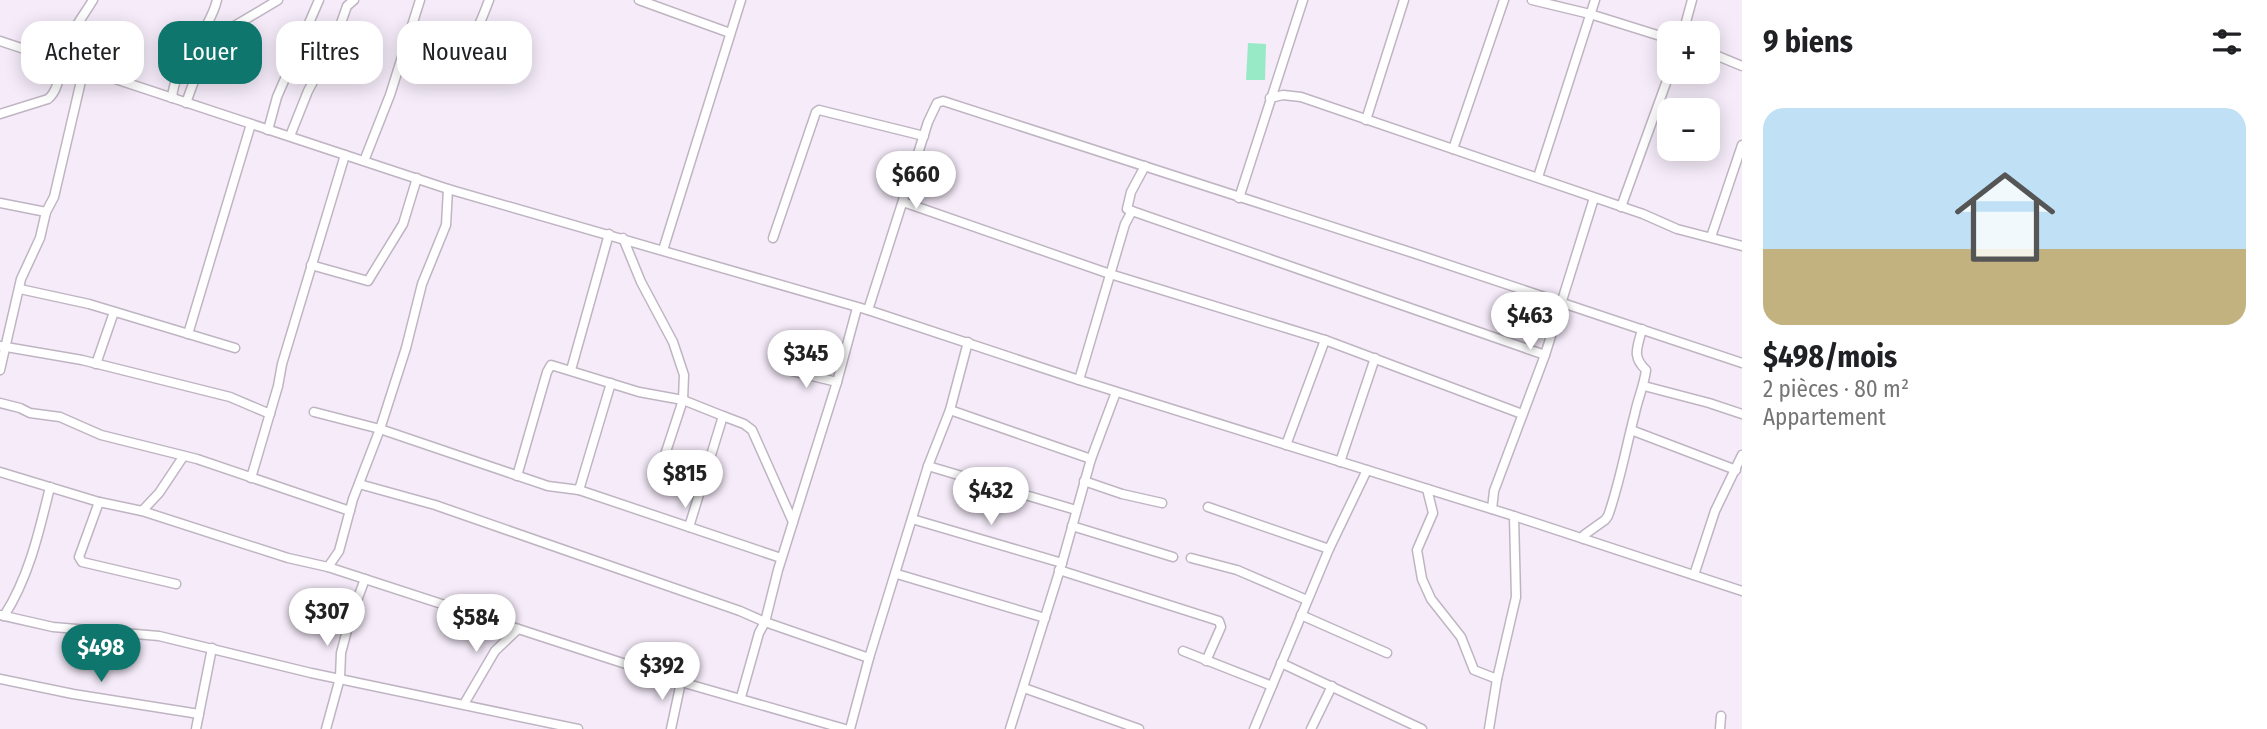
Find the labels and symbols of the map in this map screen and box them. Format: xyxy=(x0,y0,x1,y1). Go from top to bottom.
pin: $660 xyxy=(875,152,957,211)
pin: $463 xyxy=(1489,292,1571,352)
pin: $345 xyxy=(765,330,847,390)
pin: $815 xyxy=(644,450,726,510)
pin: $432 xyxy=(950,468,1032,527)
pin: $307 xyxy=(286,588,368,648)
pin: $584 xyxy=(435,594,517,654)
pin: $498 xyxy=(60,624,142,684)
pin: $392 xyxy=(621,642,703,702)

